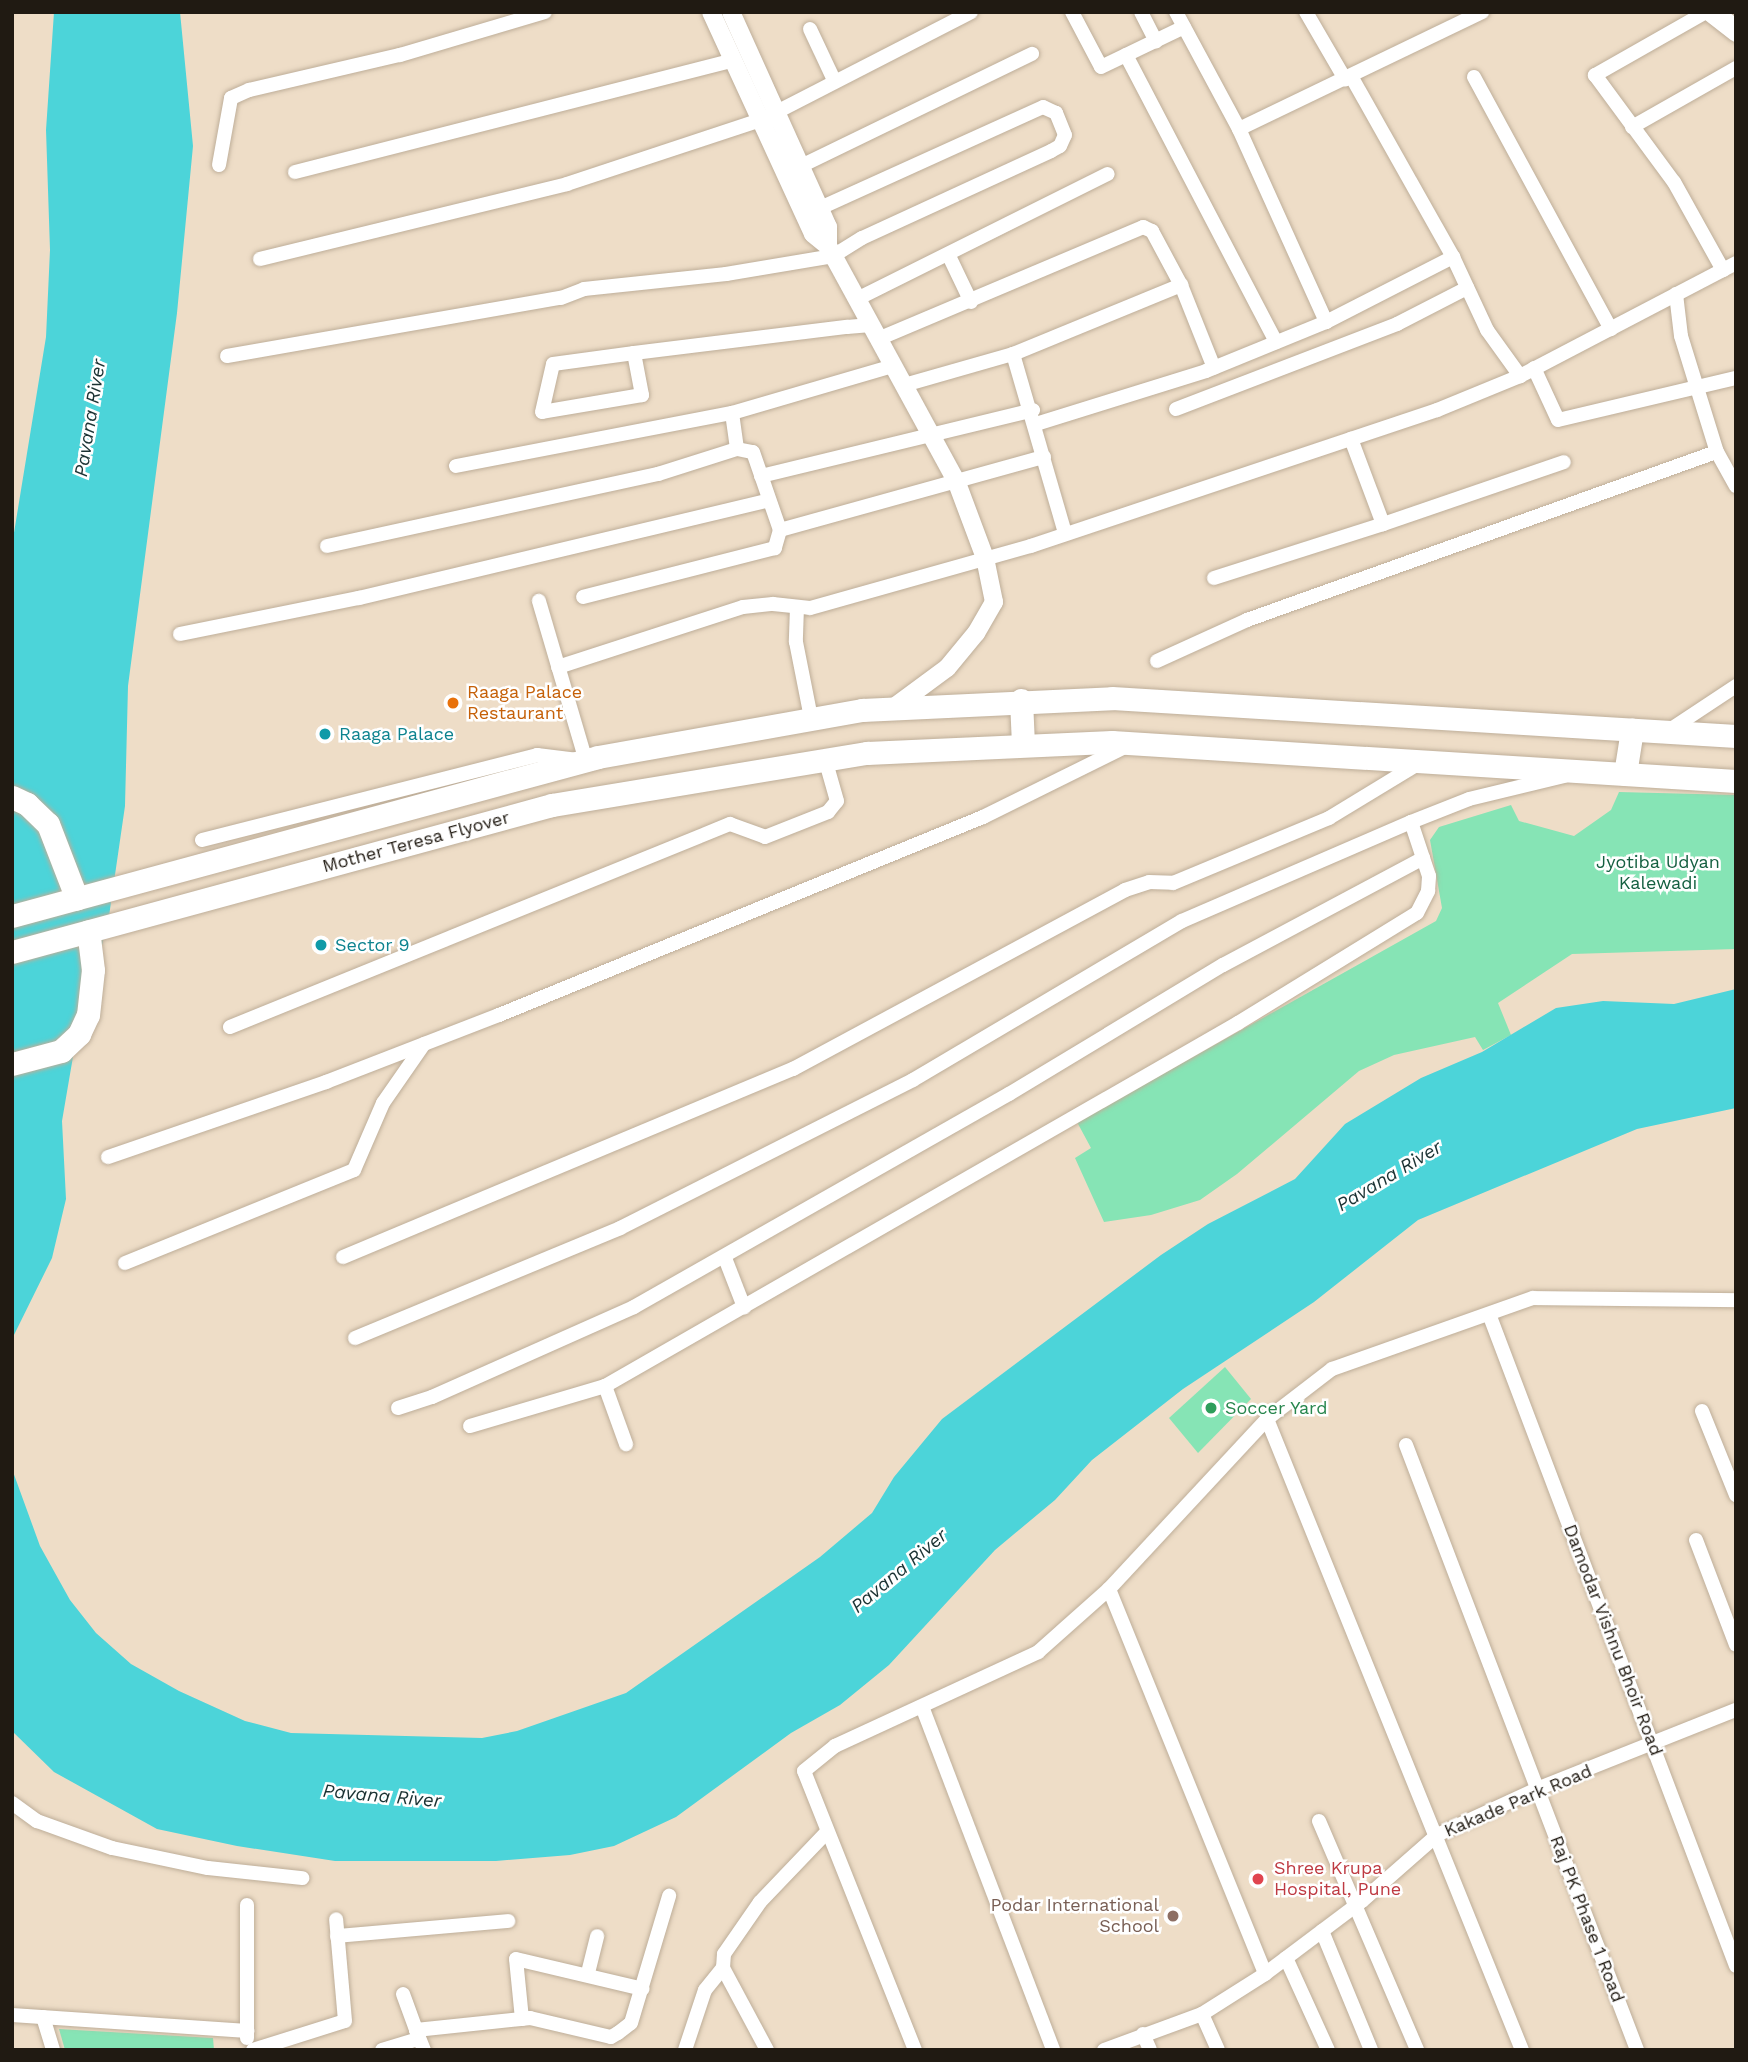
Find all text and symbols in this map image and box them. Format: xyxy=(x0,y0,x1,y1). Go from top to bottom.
water label: Pavana River xyxy=(69,358,111,478)
place label: Raaga Palace Restaurant xyxy=(467,682,583,724)
marker: Raaga Palace Restaurant xyxy=(445,695,461,711)
place label: Raaga Palace xyxy=(339,723,455,745)
marker: Raaga Palace xyxy=(317,726,333,742)
street label: Mother Teresa Flyover xyxy=(319,806,513,878)
park label: Jyotiba Udyan Kalewadi xyxy=(1596,852,1720,894)
place label: Sector 9 xyxy=(335,934,410,956)
marker: Sector 9 xyxy=(313,937,329,953)
water label: Pavana River xyxy=(1332,1136,1446,1216)
place label: Soccer Yard xyxy=(1225,1397,1329,1419)
marker: Soccer Yard xyxy=(1203,1400,1219,1416)
street label: Damodar Vishnu Bhoir Road xyxy=(1559,1521,1667,1759)
water label: Pavana River xyxy=(846,1524,952,1618)
street label: Kakade Park Road xyxy=(1441,1760,1595,1842)
water label: Pavana River xyxy=(322,1779,442,1813)
street label: Raj PK Phase 1 Road xyxy=(1545,1832,1629,2006)
place label: Shree Krupa Hospital, Pune xyxy=(1274,1858,1401,1900)
marker: Shree Krupa Hospital, Pune xyxy=(1248,1869,1268,1889)
place label: Podar International School xyxy=(990,1895,1159,1938)
marker: Podar International School xyxy=(1165,1908,1181,1924)

